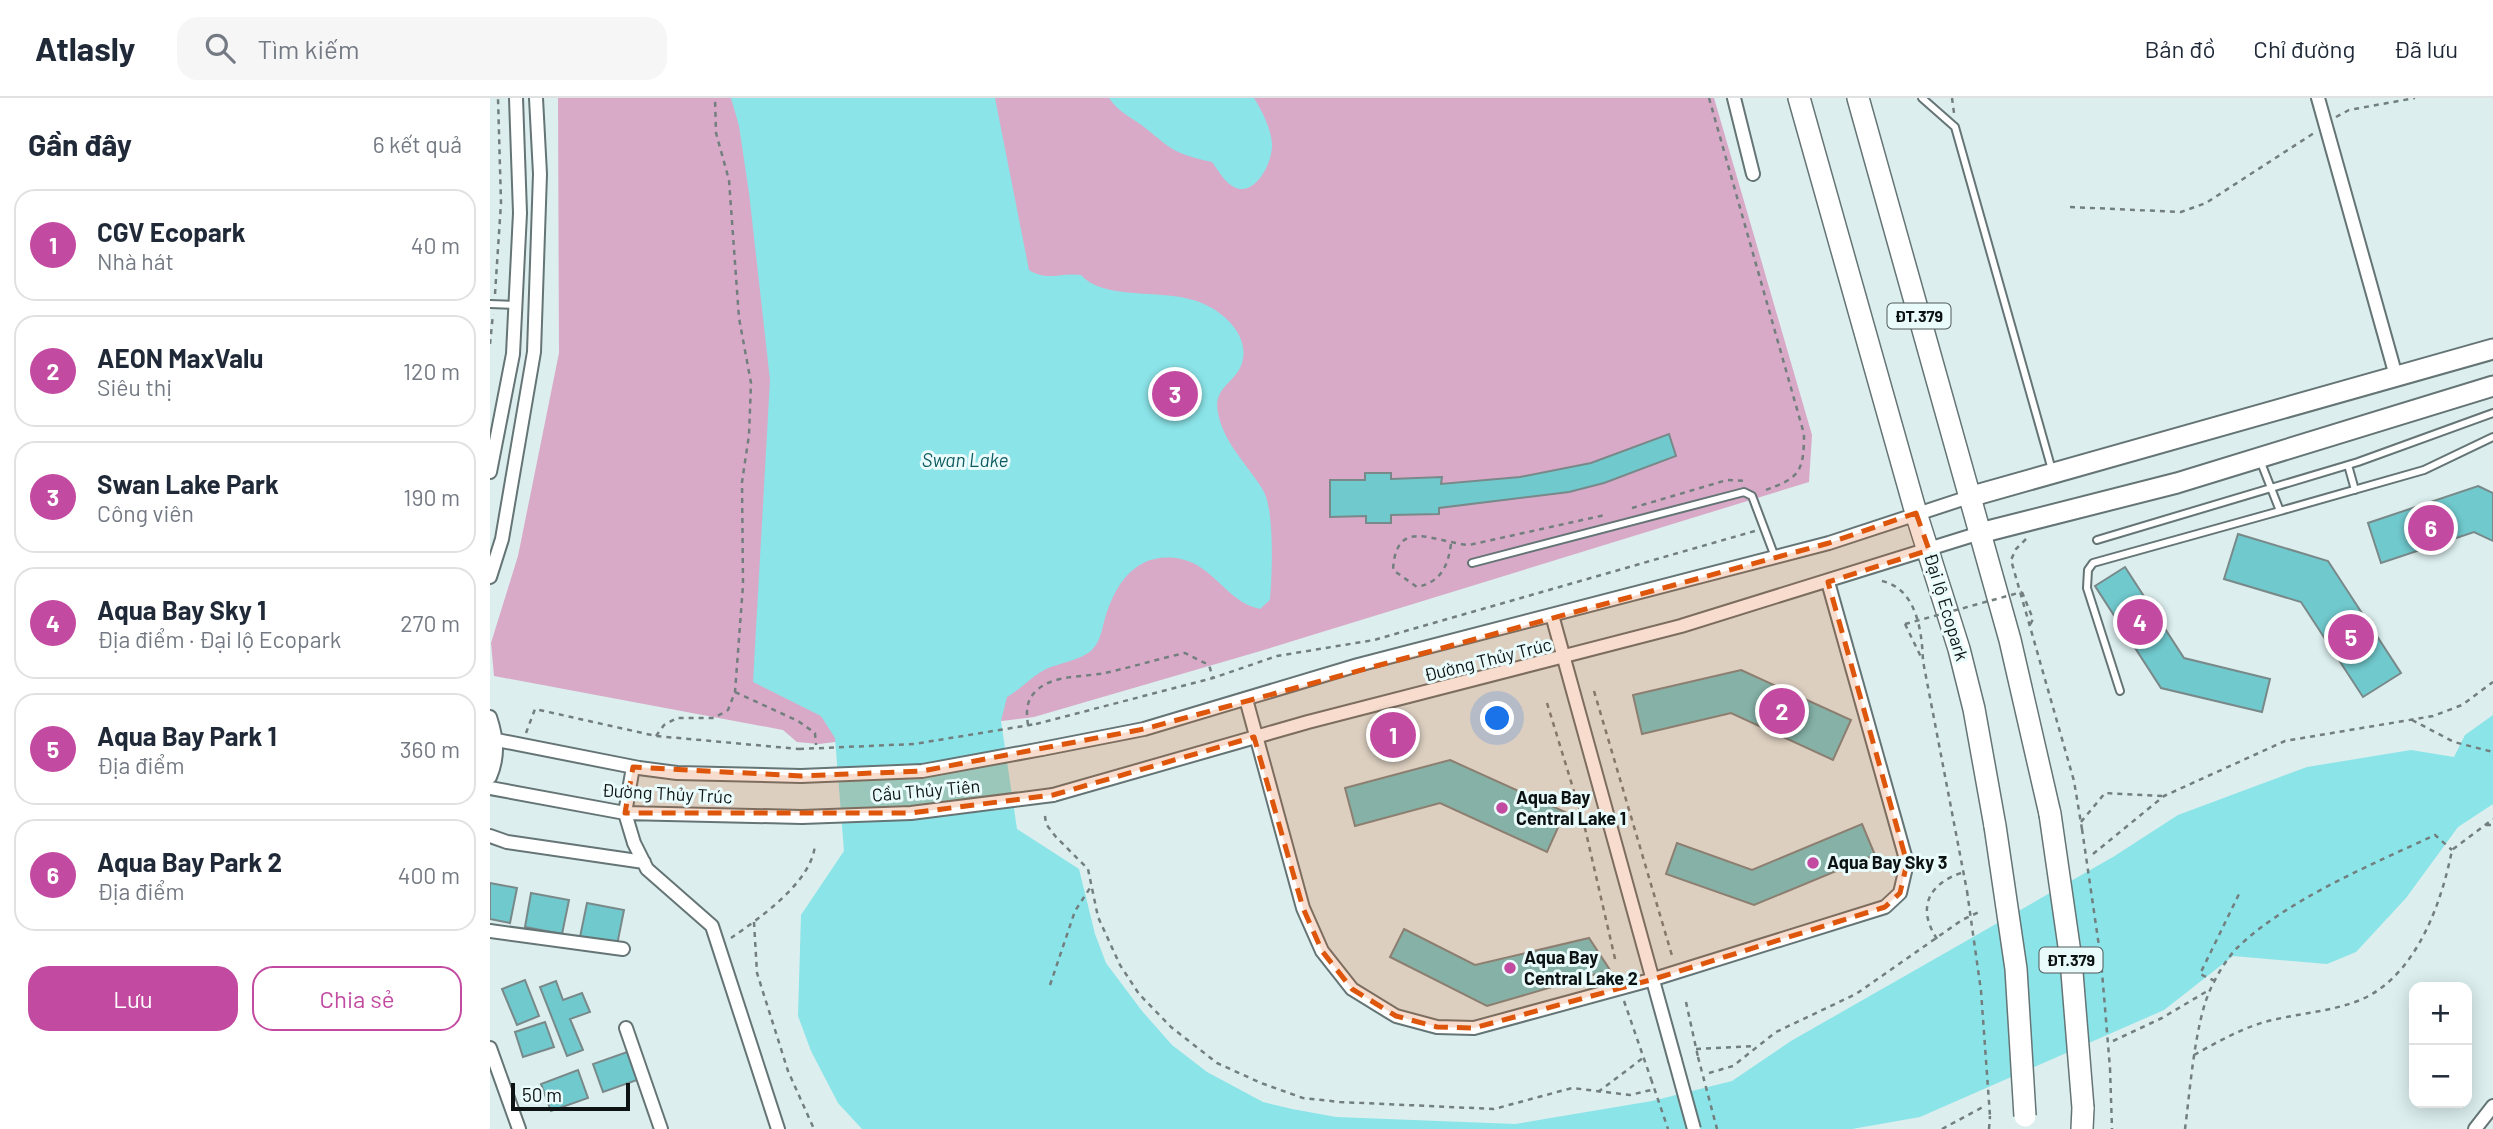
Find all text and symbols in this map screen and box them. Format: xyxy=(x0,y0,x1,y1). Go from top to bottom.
search box xyxy=(177,17,667,80)
text: Atlasly xyxy=(35,28,135,68)
icon: search xyxy=(201,29,239,67)
text: Tìm kiếm xyxy=(257,33,359,64)
text: Bản đồ xyxy=(2144,34,2215,63)
text: Chỉ đường xyxy=(2253,34,2355,63)
text: Đã lưu xyxy=(2393,34,2458,63)
text: Gần đây xyxy=(28,126,132,162)
text: 6 kết quả xyxy=(373,130,462,158)
text: CGV Ecopark xyxy=(97,216,246,247)
text: 1 xyxy=(49,231,57,259)
text: 40 m xyxy=(411,231,460,259)
text: Nhà hát xyxy=(97,247,174,275)
road number: ĐT.379 xyxy=(1888,304,1950,328)
text: AEON MaxValu xyxy=(97,342,263,373)
text: 2 xyxy=(47,357,59,385)
text: 120 m xyxy=(403,357,460,385)
pin: 3 xyxy=(1152,368,1198,420)
text: Siêu thị xyxy=(97,373,172,401)
water label: Swan Lake xyxy=(922,448,1008,471)
text: Swan Lake Park xyxy=(97,468,279,499)
text: 3 xyxy=(47,483,59,511)
text: 190 m xyxy=(403,483,460,511)
text: Công viên xyxy=(97,499,194,527)
pin: 6 xyxy=(2408,502,2454,554)
street label: Đại lộ Ecopark xyxy=(1920,550,1974,663)
text: Aqua Bay Sky 1 xyxy=(97,594,266,625)
pin: 4 xyxy=(2117,596,2163,648)
text: 4 xyxy=(46,609,60,637)
text: 270 m xyxy=(400,609,460,637)
pin: 5 xyxy=(2328,611,2374,663)
text: Địa điểm · Đại lộ Ecopark xyxy=(97,625,341,653)
street label: Đường Thủy Trúc xyxy=(1422,633,1554,686)
pin: 2 xyxy=(1759,685,1805,737)
your location xyxy=(1480,701,1514,735)
pin: 1 xyxy=(1370,709,1416,761)
text: Aqua Bay Park 1 xyxy=(97,720,277,751)
text: 5 xyxy=(47,735,59,763)
text: 360 m xyxy=(400,735,460,763)
text: Địa điểm xyxy=(97,751,185,779)
street label: Cầu Thủy Tiên xyxy=(871,774,981,806)
street label: Đường Thủy Trúc xyxy=(601,779,733,807)
place label: Aqua Bay Central Lake 1 xyxy=(1516,786,1626,829)
marker: Aqua Bay Central Lake 1 xyxy=(1494,800,1510,816)
text: Aqua Bay Park 2 xyxy=(97,846,282,877)
place label: Aqua Bay Sky 3 xyxy=(1827,851,1948,873)
marker: Aqua Bay Sky 3 xyxy=(1805,855,1821,871)
text: 6 xyxy=(47,861,59,889)
text: 400 m xyxy=(398,861,460,889)
text: Địa điểm xyxy=(97,877,185,905)
place label: Aqua Bay Central Lake 2 xyxy=(1524,946,1638,989)
road number: ĐT.379 xyxy=(2040,947,2102,972)
marker: Aqua Bay Central Lake 2 xyxy=(1502,960,1518,976)
button: Lưu xyxy=(28,966,238,1031)
button: Chia sẻ xyxy=(252,966,462,1031)
map controls xyxy=(2409,982,2472,1108)
button: + xyxy=(2409,982,2472,1045)
button: − xyxy=(2409,1045,2472,1108)
scale bar xyxy=(511,1080,630,1112)
text: 50 m xyxy=(522,1083,562,1106)

